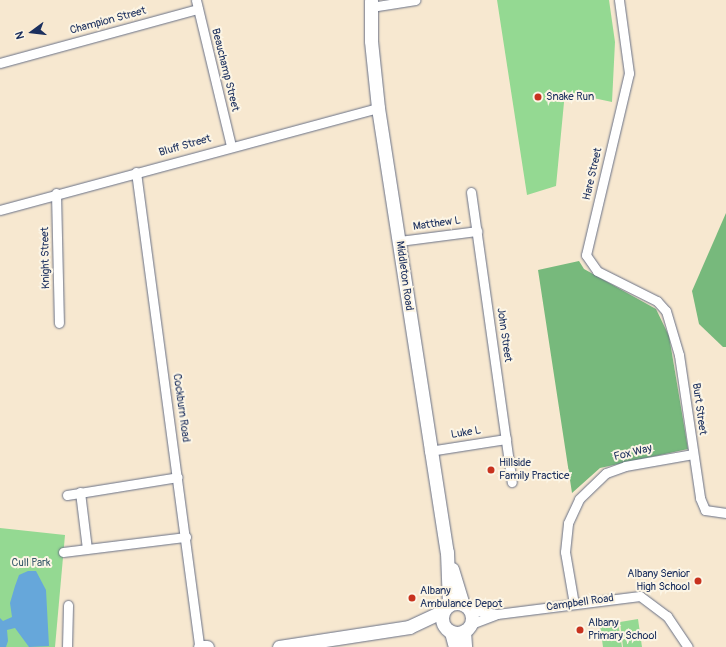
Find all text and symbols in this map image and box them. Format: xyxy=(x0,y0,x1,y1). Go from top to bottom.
street label: Champion Street xyxy=(69,5,147,37)
north arrow xyxy=(12,12,52,52)
street label: Beauchamp Street xyxy=(208,27,242,113)
text: N xyxy=(13,30,27,41)
place label: Snake Run xyxy=(546,90,594,104)
marker: Snake Run xyxy=(533,92,543,102)
street label: Bluff Street xyxy=(157,132,213,160)
street label: Hare Street xyxy=(581,146,605,202)
street label: Matthew L xyxy=(412,214,462,234)
street label: Knight Street xyxy=(39,227,53,289)
street label: Middleton Road xyxy=(393,240,415,312)
street label: John Street xyxy=(494,307,514,363)
street label: Cockburn Road xyxy=(170,373,192,443)
street label: Burt Street xyxy=(689,382,709,436)
street label: Luke L xyxy=(450,424,482,442)
street label: Fox Way xyxy=(613,442,653,464)
place label: Hillside Family Practice xyxy=(499,457,569,483)
marker: Hillside Family Practice xyxy=(486,465,496,475)
park label: Cull Park xyxy=(11,556,51,570)
place label: Albany Senior High School xyxy=(627,568,690,594)
marker: Albany Senior High School xyxy=(693,576,703,586)
place label: Albany Ambulance Depot xyxy=(420,585,502,611)
street label: Campbell Road xyxy=(545,592,615,614)
marker: Albany Ambulance Depot xyxy=(407,593,417,603)
place label: Albany Primary School xyxy=(588,617,657,643)
marker: Albany Primary School xyxy=(575,625,585,635)

